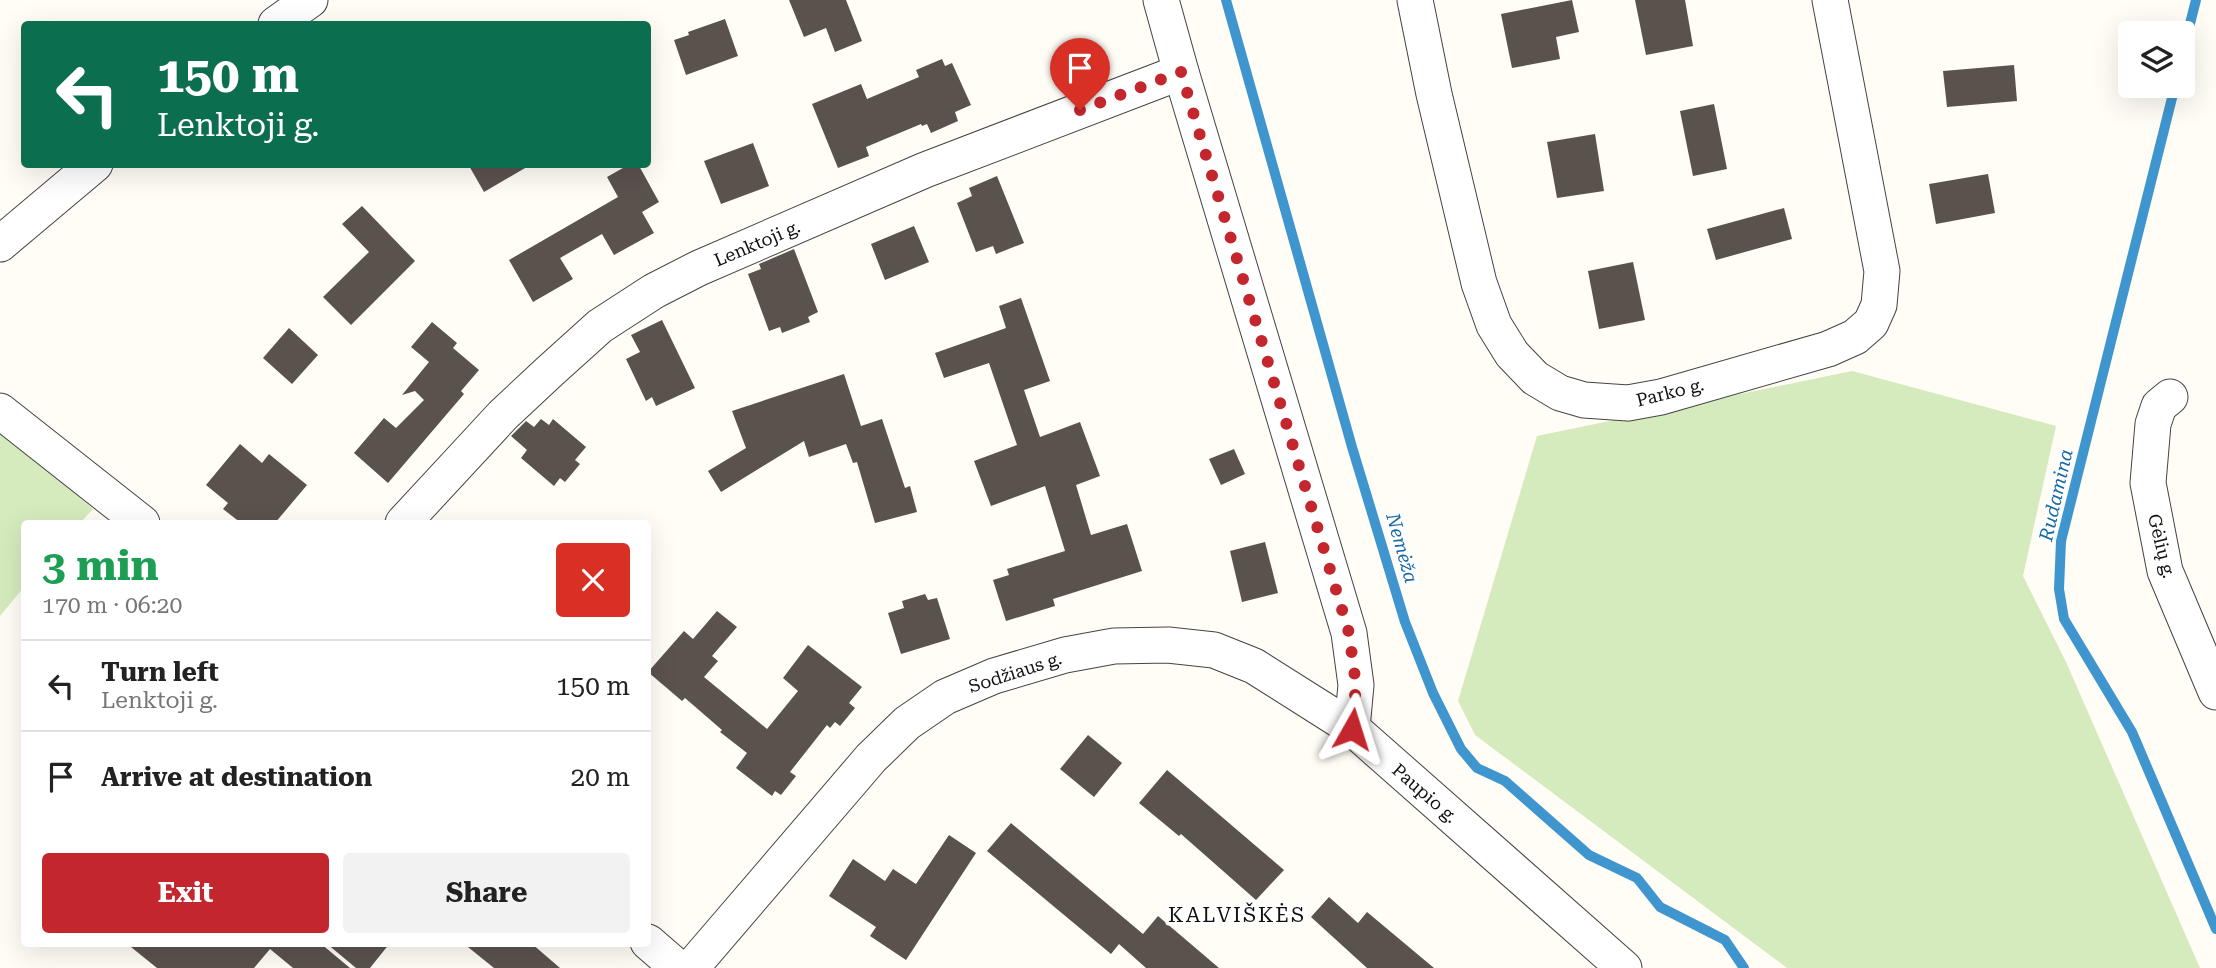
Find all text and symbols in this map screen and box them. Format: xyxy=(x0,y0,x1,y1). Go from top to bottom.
map controls xyxy=(2118,21,2195,98)
button: layers xyxy=(2118,21,2195,98)
pin xyxy=(1050,38,1110,110)
text: 150 m xyxy=(157,47,299,104)
icon: left xyxy=(42,49,133,140)
icon: arrive xyxy=(1061,49,1099,87)
text: Lenktoji g. xyxy=(157,106,320,144)
street label: Lenktoji g. xyxy=(711,215,803,271)
street label: Parko g. xyxy=(1634,373,1706,411)
water label: Rudamina xyxy=(2034,447,2078,544)
water label: Nemėža xyxy=(1381,509,1423,586)
street label: Gėlių g. xyxy=(2144,512,2180,580)
text: 3 min xyxy=(42,541,159,590)
button: close xyxy=(556,543,630,617)
text: 170 m · 06:20 xyxy=(42,592,182,619)
street label: Sodžiaus g. xyxy=(966,647,1064,697)
text: Turn left xyxy=(101,657,219,687)
icon: left xyxy=(42,667,80,705)
text: 150 m xyxy=(556,671,630,701)
text: Lenktoji g. xyxy=(101,687,218,714)
position arrow xyxy=(1315,692,1389,766)
icon: arrive xyxy=(42,758,80,796)
street label: Paupio g. xyxy=(1388,759,1462,827)
text: Arrive at destination xyxy=(101,762,372,792)
text: 20 m xyxy=(571,762,630,792)
button: Exit xyxy=(42,853,329,933)
button: Share xyxy=(343,853,630,933)
district label: KALVIŠKĖS xyxy=(1168,902,1306,927)

